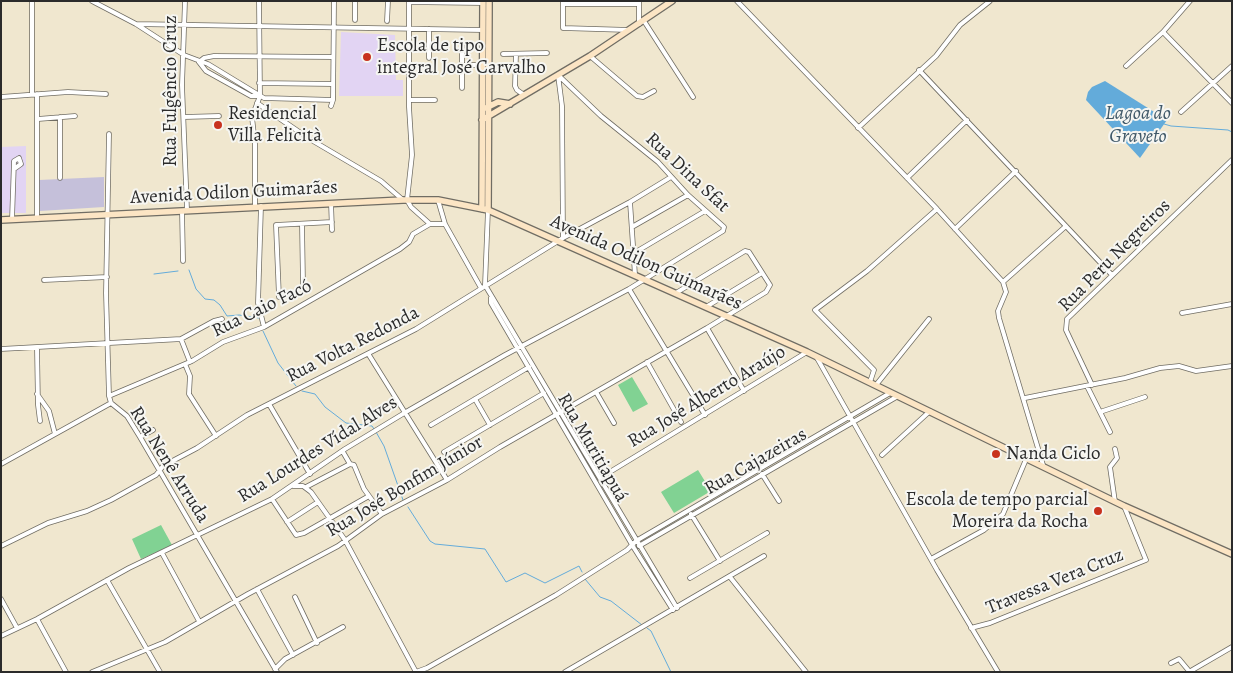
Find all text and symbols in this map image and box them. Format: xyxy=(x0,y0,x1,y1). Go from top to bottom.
street label: Rua Fulgêncio Cruz xyxy=(160,15,182,167)
place label: Escola de tipo integral José Carvalho xyxy=(377,35,546,79)
marker: Escola de tipo integral José Carvalho xyxy=(361,51,373,63)
water label: Lagoa do Graveto xyxy=(1105,102,1171,149)
place label: Residencial Villa Felicità xyxy=(228,103,322,147)
marker: Residencial Villa Felicità xyxy=(212,119,224,131)
street label: Rua Dina Sfat xyxy=(640,128,734,218)
street label: Avenida Odilon Guimarães xyxy=(130,176,338,210)
street label: Rua Peru Negreiros xyxy=(1054,195,1176,317)
street label: Avenida Odilon Guimarães xyxy=(547,210,745,316)
street label: Rua Caio Facó xyxy=(208,275,316,343)
street label: Rua Volta Redonda xyxy=(283,302,423,388)
street label: Rua José Alberto Araújo xyxy=(624,341,790,453)
street label: Rua Muritiapuá xyxy=(552,389,632,507)
street label: Rua Lourdes Vídal Alves xyxy=(234,392,402,508)
street label: Rua Nenê Arruda xyxy=(124,403,214,527)
street label: Rua Cajazeiras xyxy=(701,424,811,500)
street label: Rua José Bonfim Júnior xyxy=(322,431,488,543)
place label: Nanda Ciclo xyxy=(1006,443,1100,465)
marker: Nanda Ciclo xyxy=(990,448,1002,460)
place label: Escola de tempo parcial Moreira da Rocha xyxy=(905,489,1088,533)
marker: Escola de tempo parcial Moreira da Rocha xyxy=(1092,505,1104,517)
street label: Travessa Vera Cruz xyxy=(983,544,1127,620)

